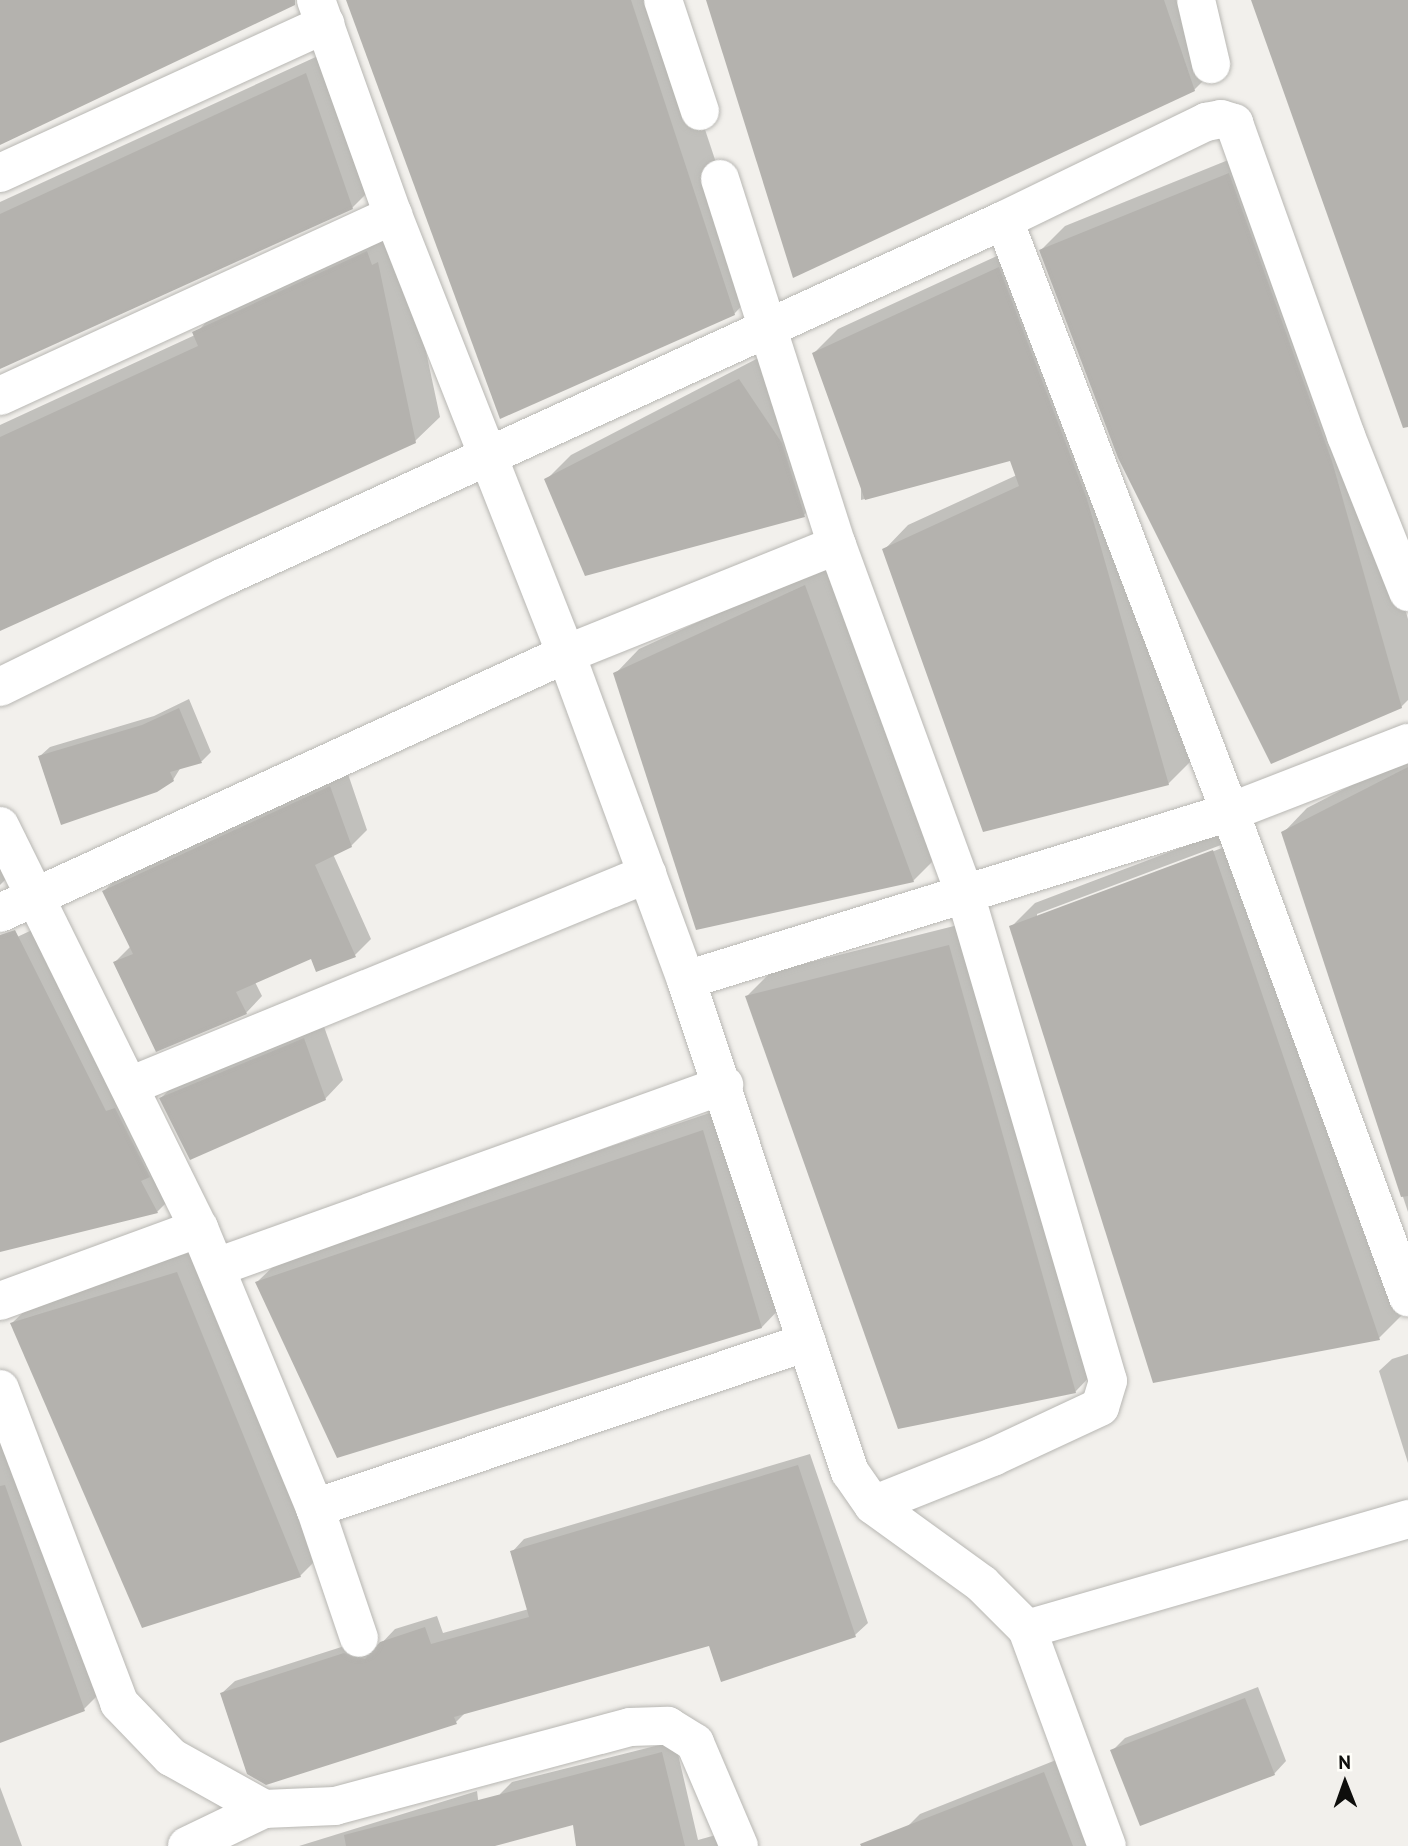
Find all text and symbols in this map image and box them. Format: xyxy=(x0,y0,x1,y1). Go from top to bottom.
north arrow xyxy=(1310,1748,1380,1818)
text: N xyxy=(1338,1750,1351,1774)

